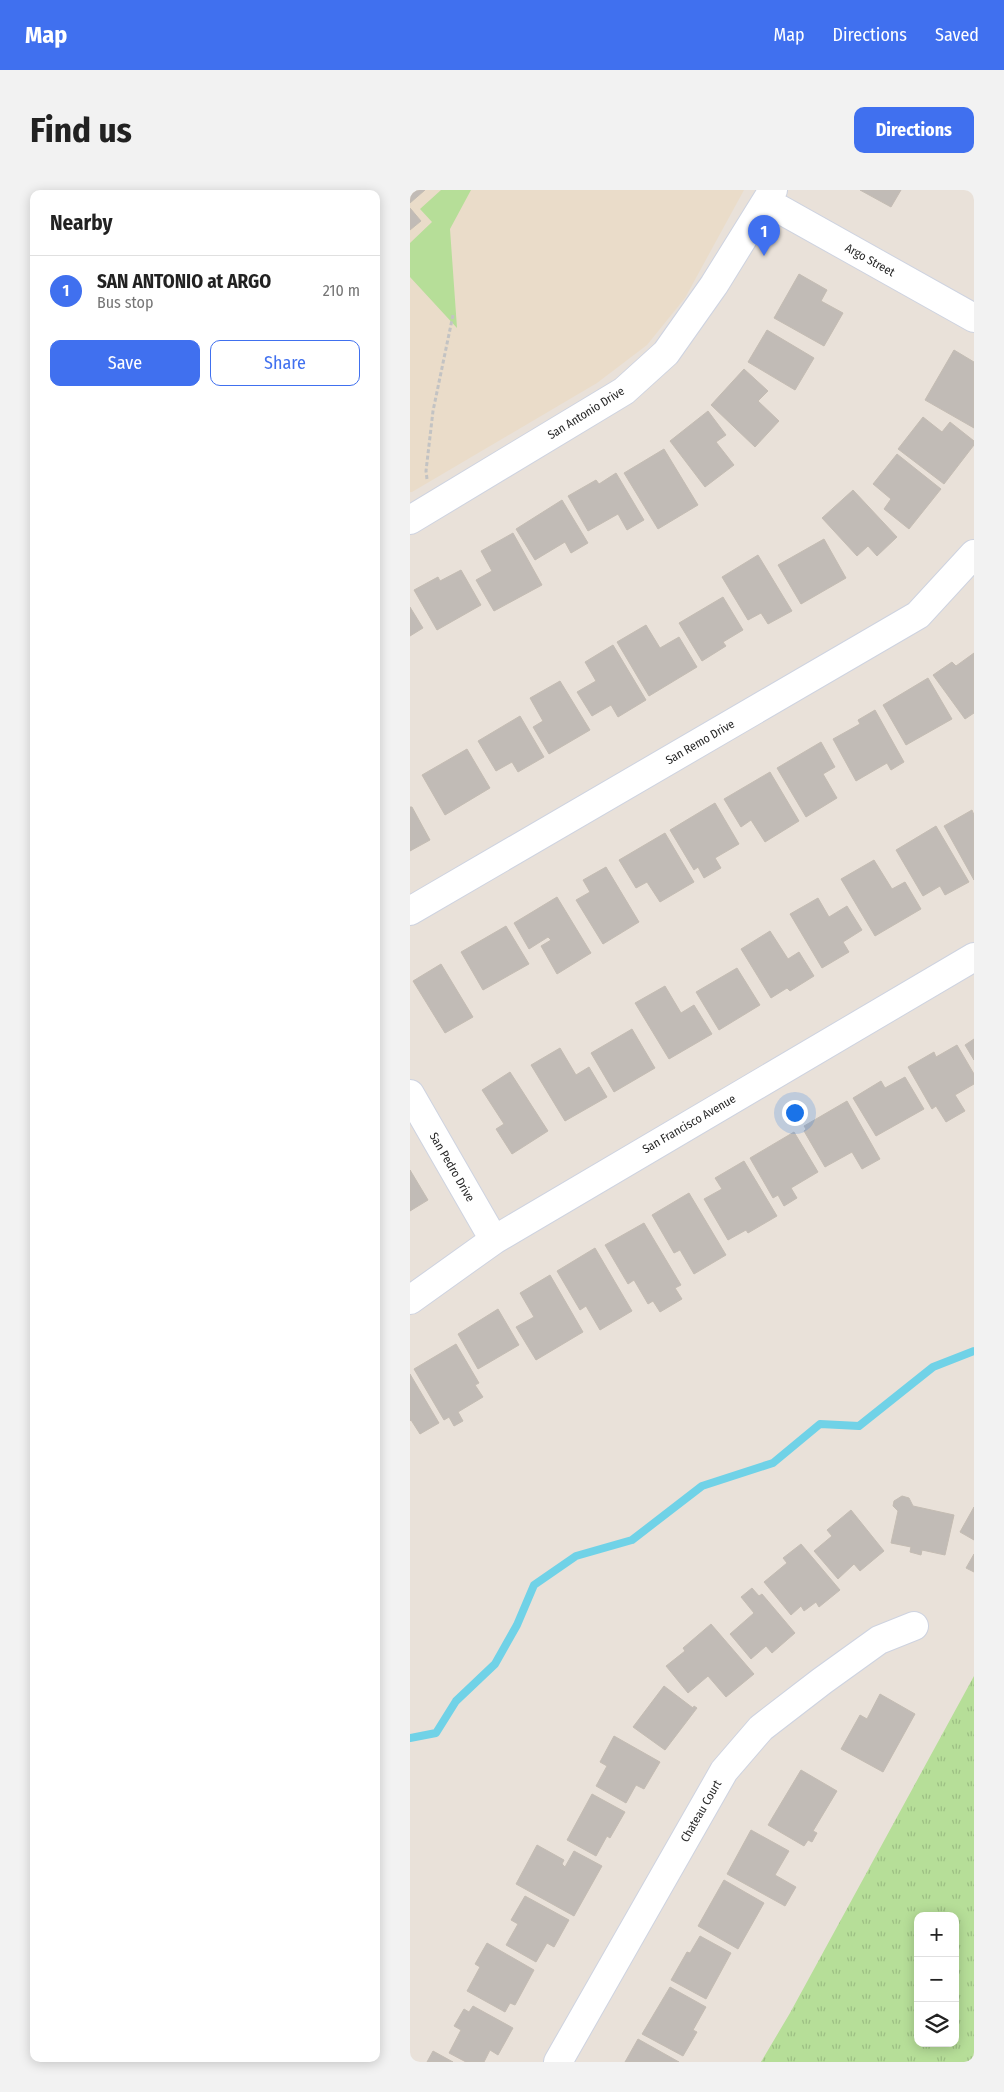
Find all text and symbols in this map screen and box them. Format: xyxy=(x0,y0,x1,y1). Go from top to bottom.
text: Map xyxy=(25,21,67,49)
text: Map xyxy=(773,24,805,46)
text: Directions xyxy=(833,24,907,46)
text: Saved xyxy=(935,24,979,46)
button: Directions xyxy=(854,107,974,153)
text: Find us xyxy=(30,109,132,151)
text: Nearby xyxy=(50,210,112,236)
pin: 1 xyxy=(748,215,780,256)
street label: Argo Street xyxy=(843,241,897,279)
text: SAN ANTONIO at ARGO xyxy=(97,270,271,293)
text: 1 xyxy=(63,281,69,300)
text: 210 m xyxy=(323,281,360,300)
text: Bus stop xyxy=(97,293,153,312)
button: Save xyxy=(50,340,200,386)
button: Share xyxy=(210,340,360,386)
street label: San Antonio Drive xyxy=(545,384,627,442)
street label: San Remo Drive xyxy=(663,717,737,767)
street label: San Francisco Avenue xyxy=(640,1092,738,1156)
your location xyxy=(782,1100,808,1126)
street label: San Pedro Drive xyxy=(427,1130,478,1204)
street label: Chateau Court xyxy=(678,1777,724,1844)
map controls xyxy=(914,1912,959,2047)
button: + xyxy=(914,1912,959,1957)
button: − xyxy=(914,1957,959,2002)
button: layers xyxy=(914,2002,959,2047)

